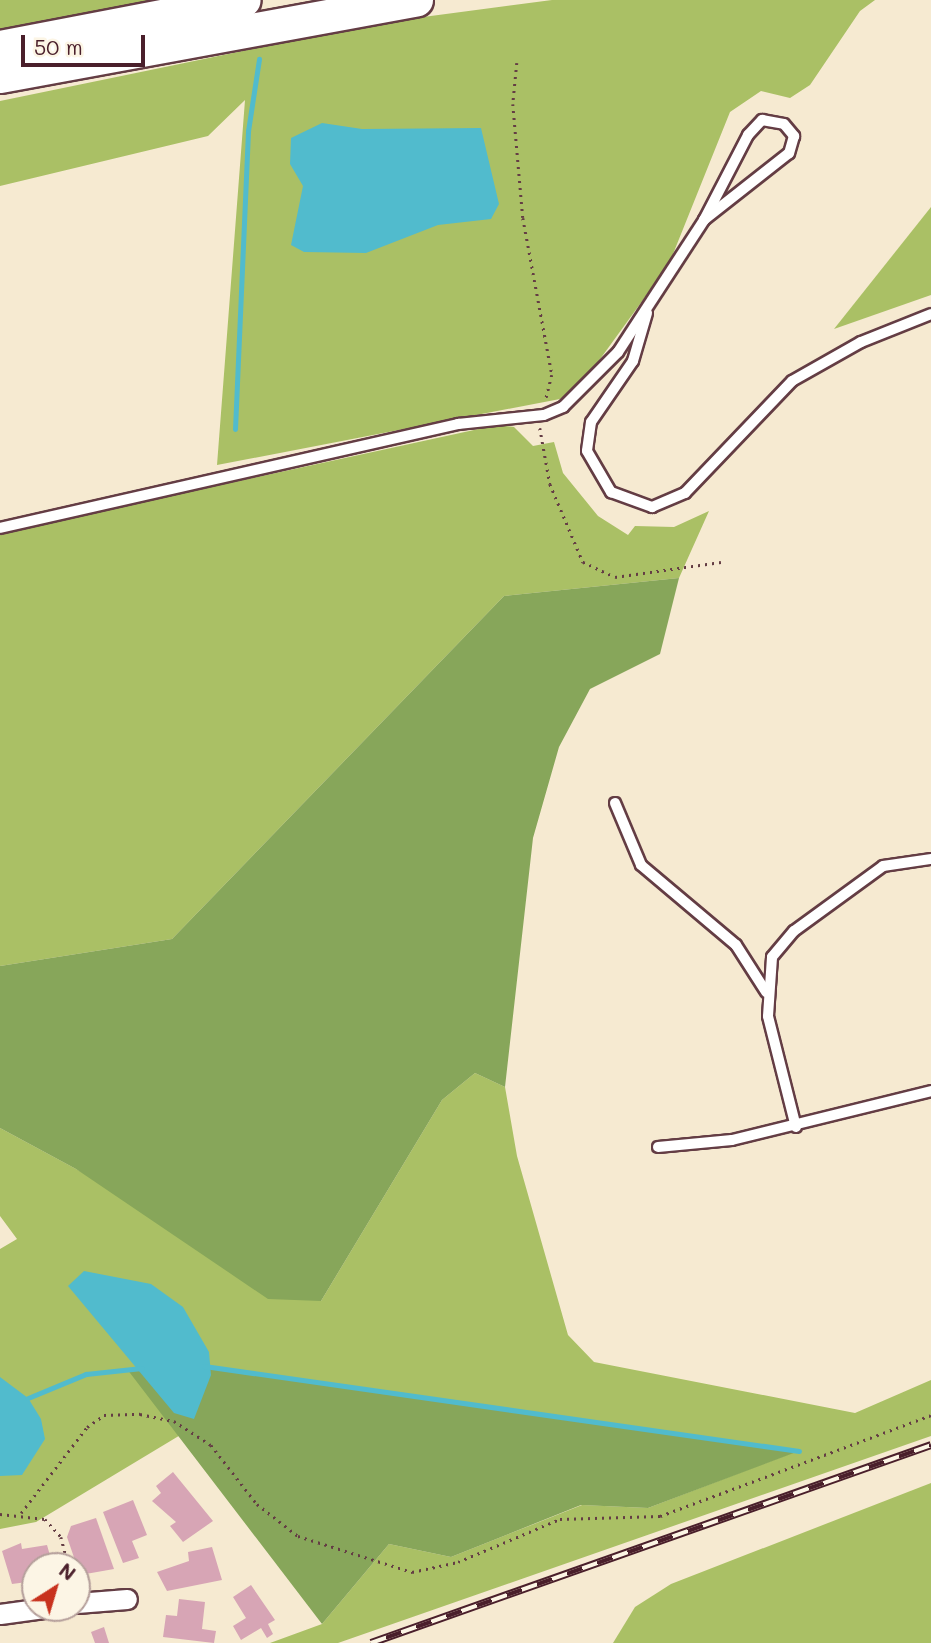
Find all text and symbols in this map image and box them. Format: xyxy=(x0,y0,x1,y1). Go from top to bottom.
scale bar xyxy=(24,21,149,65)
text: 50 m xyxy=(34,33,83,60)
north arrow xyxy=(21,1552,91,1622)
text: N xyxy=(54,1557,81,1586)

